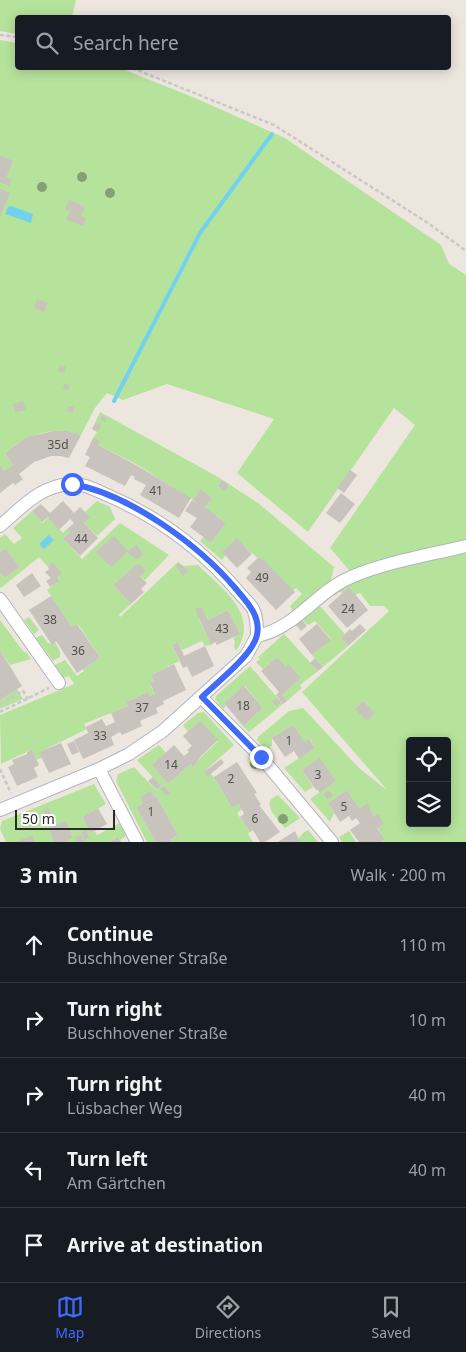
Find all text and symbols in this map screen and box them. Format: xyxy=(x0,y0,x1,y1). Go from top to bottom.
search box xyxy=(15,15,451,70)
icon: search xyxy=(33,29,61,57)
text: Search here xyxy=(73,30,179,56)
house number: 35d xyxy=(47,436,69,453)
route start xyxy=(61,473,84,496)
house number: 41 xyxy=(149,482,163,499)
house number: 44 xyxy=(74,530,88,547)
house number: 49 xyxy=(255,569,269,586)
house number: 24 xyxy=(341,600,355,617)
house number: 38 xyxy=(43,611,57,628)
house number: 43 xyxy=(215,620,229,637)
house number: 36 xyxy=(71,642,85,659)
house number: 18 xyxy=(236,697,250,714)
house number: 37 xyxy=(135,699,149,716)
house number: 33 xyxy=(93,727,107,744)
house number: 1 xyxy=(286,732,292,749)
map controls xyxy=(406,737,451,827)
button: locate xyxy=(406,737,451,782)
route end xyxy=(250,746,273,769)
house number: 14 xyxy=(164,756,178,773)
house number: 3 xyxy=(315,766,322,783)
house number: 2 xyxy=(228,770,235,787)
button: layers xyxy=(406,782,451,827)
house number: 5 xyxy=(341,798,348,815)
house number: 1 xyxy=(148,803,154,820)
scale bar xyxy=(15,807,115,830)
text: 50 m xyxy=(22,809,55,828)
house number: 6 xyxy=(252,810,259,827)
text: 3 min xyxy=(20,861,78,889)
text: Walk · 200 m xyxy=(351,864,446,886)
text: Continue xyxy=(67,921,153,947)
icon: ahead xyxy=(20,931,48,959)
text: 110 m xyxy=(399,934,446,956)
text: Buschhovener Straße xyxy=(67,947,228,969)
text: Turn right xyxy=(67,996,162,1022)
icon: right xyxy=(20,1006,48,1034)
text: 10 m xyxy=(409,1009,446,1031)
text: Buschhovener Straße xyxy=(67,1022,228,1044)
text: Turn right xyxy=(67,1071,162,1097)
icon: right xyxy=(20,1081,48,1109)
text: 40 m xyxy=(409,1084,446,1106)
text: Lüsbacher Weg xyxy=(67,1097,183,1119)
text: Turn left xyxy=(67,1146,148,1172)
icon: left xyxy=(20,1156,48,1184)
text: 40 m xyxy=(409,1159,446,1181)
text: Am Gärtchen xyxy=(67,1172,166,1194)
icon: arrive xyxy=(20,1231,48,1259)
text: Arrive at destination xyxy=(67,1232,263,1258)
tab: Map xyxy=(55,1293,84,1342)
tab: Directions xyxy=(195,1293,261,1342)
tab: Saved xyxy=(372,1293,411,1342)

